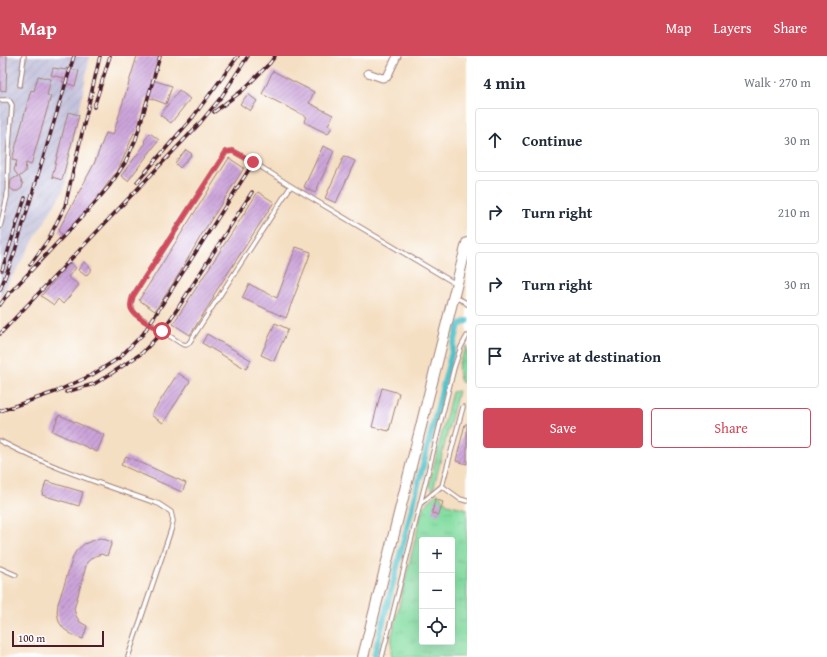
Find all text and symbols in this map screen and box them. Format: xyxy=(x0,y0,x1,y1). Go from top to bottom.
text: Map xyxy=(20,14,57,42)
text: Map xyxy=(666,18,692,38)
text: Layers xyxy=(714,18,752,38)
text: Share xyxy=(774,18,807,38)
text: 4 min xyxy=(483,70,525,95)
text: Walk · 270 m xyxy=(744,73,811,92)
icon: ahead xyxy=(484,129,506,151)
text: Continue xyxy=(522,130,583,151)
text: 30 m xyxy=(784,131,810,150)
route end xyxy=(244,153,262,171)
icon: right xyxy=(484,201,506,223)
text: Turn right xyxy=(522,202,593,223)
text: 210 m xyxy=(778,203,810,222)
icon: right xyxy=(484,273,506,295)
text: Turn right xyxy=(522,274,593,295)
text: 30 m xyxy=(784,275,810,294)
route start xyxy=(153,322,171,340)
icon: arrive xyxy=(484,345,506,367)
text: Arrive at destination xyxy=(522,346,661,367)
button: Save xyxy=(483,408,643,448)
button: Share xyxy=(651,408,811,448)
map controls xyxy=(419,537,455,645)
button: + xyxy=(419,537,455,573)
button: − xyxy=(419,573,455,609)
button: locate xyxy=(419,609,455,645)
scale bar xyxy=(12,629,104,648)
text: 100 m xyxy=(18,630,45,646)

